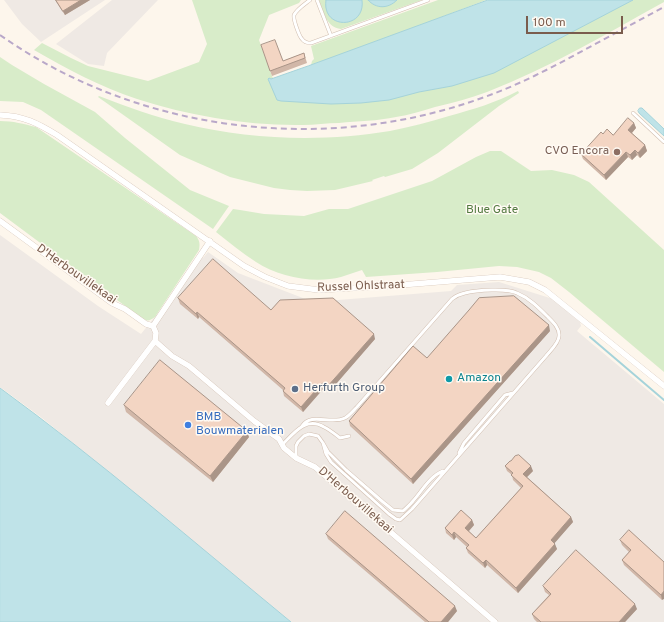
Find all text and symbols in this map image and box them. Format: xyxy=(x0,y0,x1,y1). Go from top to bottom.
scale bar xyxy=(528,8,625,34)
text: 100 m xyxy=(533,15,566,31)
place label: CVO Encora xyxy=(545,145,609,159)
marker: CVO Encora xyxy=(612,147,622,157)
park label: Blue Gate xyxy=(466,204,518,218)
street label: D'Herbouvillekaai xyxy=(33,242,119,308)
street label: Russel Ohlstraat xyxy=(317,278,405,296)
place label: Amazon xyxy=(457,372,501,386)
marker: Amazon xyxy=(444,374,454,384)
place label: Herfurth Group xyxy=(303,382,385,396)
marker: Herfurth Group xyxy=(290,384,300,394)
place label: BMB Bouwmaterialen xyxy=(196,411,284,439)
marker: BMB Bouwmaterialen xyxy=(183,420,193,430)
street label: D'Herbouvillekaai xyxy=(315,465,395,537)

